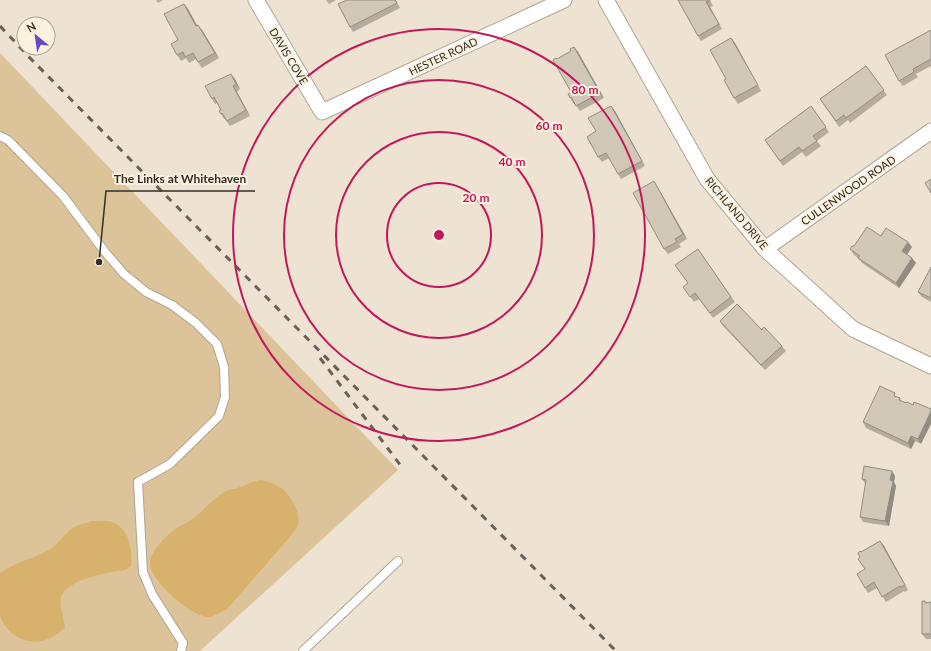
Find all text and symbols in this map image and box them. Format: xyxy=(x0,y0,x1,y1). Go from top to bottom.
north arrow xyxy=(16,16,56,56)
text: N xyxy=(24,19,38,35)
street label: DAVIS COVE xyxy=(267,25,311,87)
street label: HESTER ROAD xyxy=(406,34,480,78)
text: 80 m xyxy=(572,82,598,97)
text: 60 m xyxy=(536,118,562,133)
street label: CULLENWOOD ROAD xyxy=(798,152,898,228)
text: 40 m xyxy=(499,154,525,169)
callout: The Links at Whitehaven xyxy=(106,167,255,191)
text: The Links at Whitehaven xyxy=(114,171,246,186)
street label: RICHLAND DRIVE xyxy=(703,174,771,252)
text: 20 m xyxy=(463,190,489,205)
centre of rings xyxy=(432,228,446,242)

